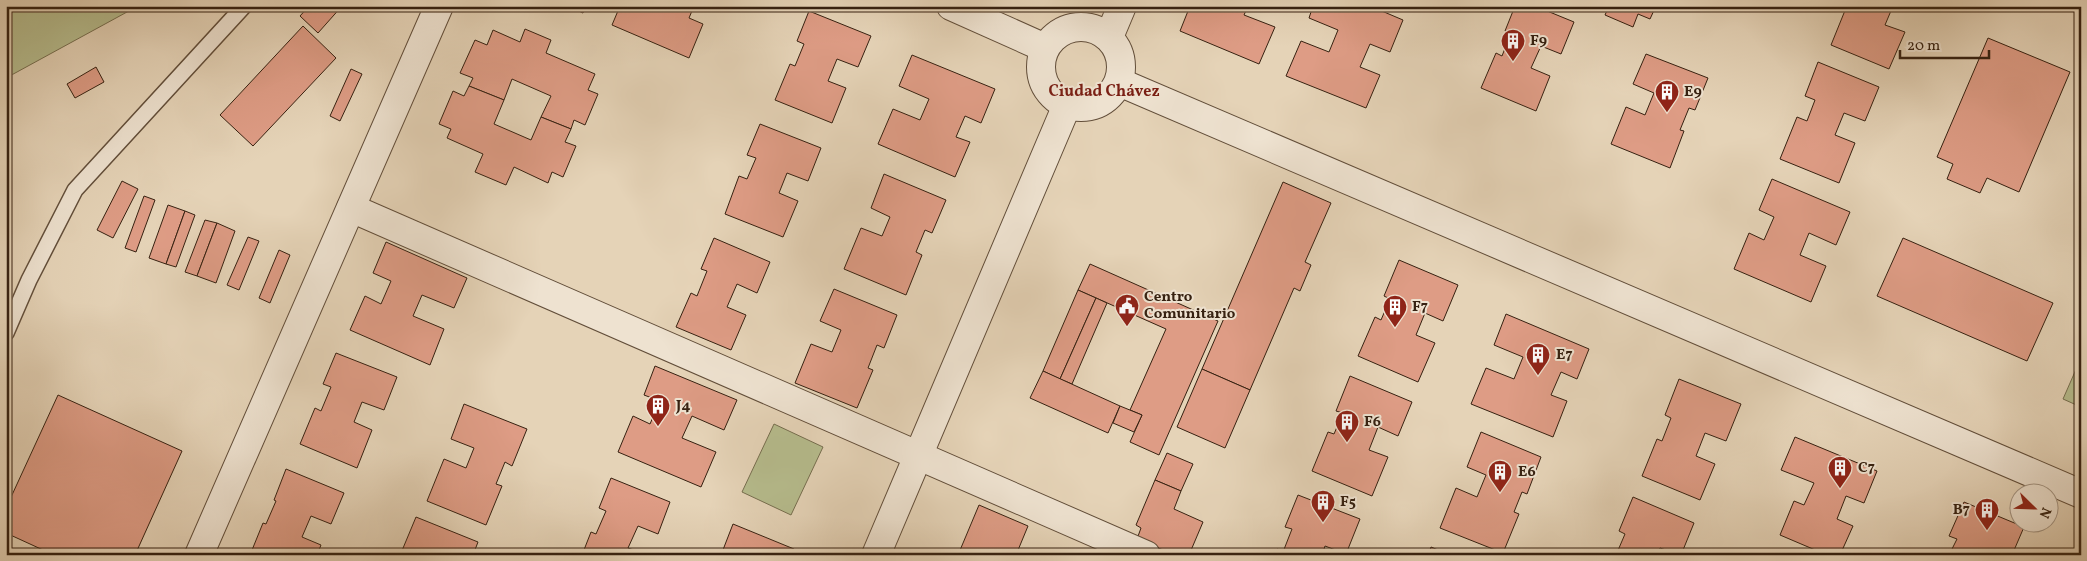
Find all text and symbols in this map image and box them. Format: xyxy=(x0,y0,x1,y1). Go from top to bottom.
building icon: F9 xyxy=(1500,28,1526,62)
scale bar xyxy=(1900,28,1988,60)
place label: F9 xyxy=(1530,31,1547,52)
text: 20 m xyxy=(1907,36,1940,57)
building icon: E9 xyxy=(1654,79,1680,113)
district label: Ciudad Chávez xyxy=(1048,81,1160,103)
place label: E9 xyxy=(1684,82,1702,103)
place label: Centro Comunitario xyxy=(1144,287,1236,325)
public building icon: Centro Comunitario xyxy=(1114,293,1140,327)
building icon: F7 xyxy=(1382,294,1408,328)
place label: F7 xyxy=(1412,297,1428,318)
building icon: E7 xyxy=(1525,342,1551,376)
place label: E7 xyxy=(1556,345,1573,366)
building icon: J4 xyxy=(645,393,671,427)
place label: J4 xyxy=(675,396,691,417)
building icon: F6 xyxy=(1334,409,1360,443)
place label: F6 xyxy=(1364,412,1381,433)
building icon: C7 xyxy=(1827,455,1853,489)
place label: C7 xyxy=(1858,458,1875,479)
building icon: E6 xyxy=(1487,459,1513,493)
place label: E6 xyxy=(1518,462,1536,483)
north arrow xyxy=(2010,484,2060,534)
building icon: F5 xyxy=(1310,489,1336,523)
place label: F5 xyxy=(1340,492,1356,513)
building icon: B7 xyxy=(1974,497,2000,531)
place label: B7 xyxy=(1953,500,1970,521)
text: N xyxy=(2034,504,2055,521)

